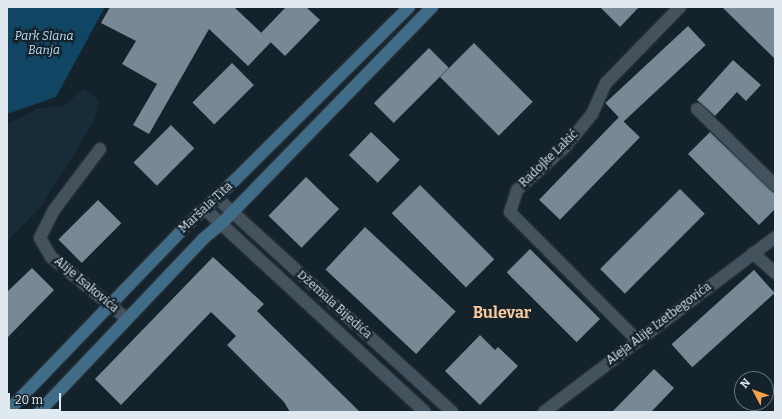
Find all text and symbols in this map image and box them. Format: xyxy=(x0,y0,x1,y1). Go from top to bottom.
park label: Park Slana Banja xyxy=(15,30,73,58)
street label: Radojke Lakić xyxy=(517,127,581,191)
street label: Maršala Tita xyxy=(176,180,236,236)
street label: Alije Isakovića xyxy=(51,254,121,316)
street label: Džemala Bijedića xyxy=(294,268,374,342)
street label: Aleja Alije Izetbegovića xyxy=(604,280,714,368)
district label: Bulevar xyxy=(473,303,531,323)
north arrow xyxy=(734,371,774,411)
text: N xyxy=(738,376,753,391)
scale bar xyxy=(10,385,63,411)
text: 20 m xyxy=(15,393,43,407)

